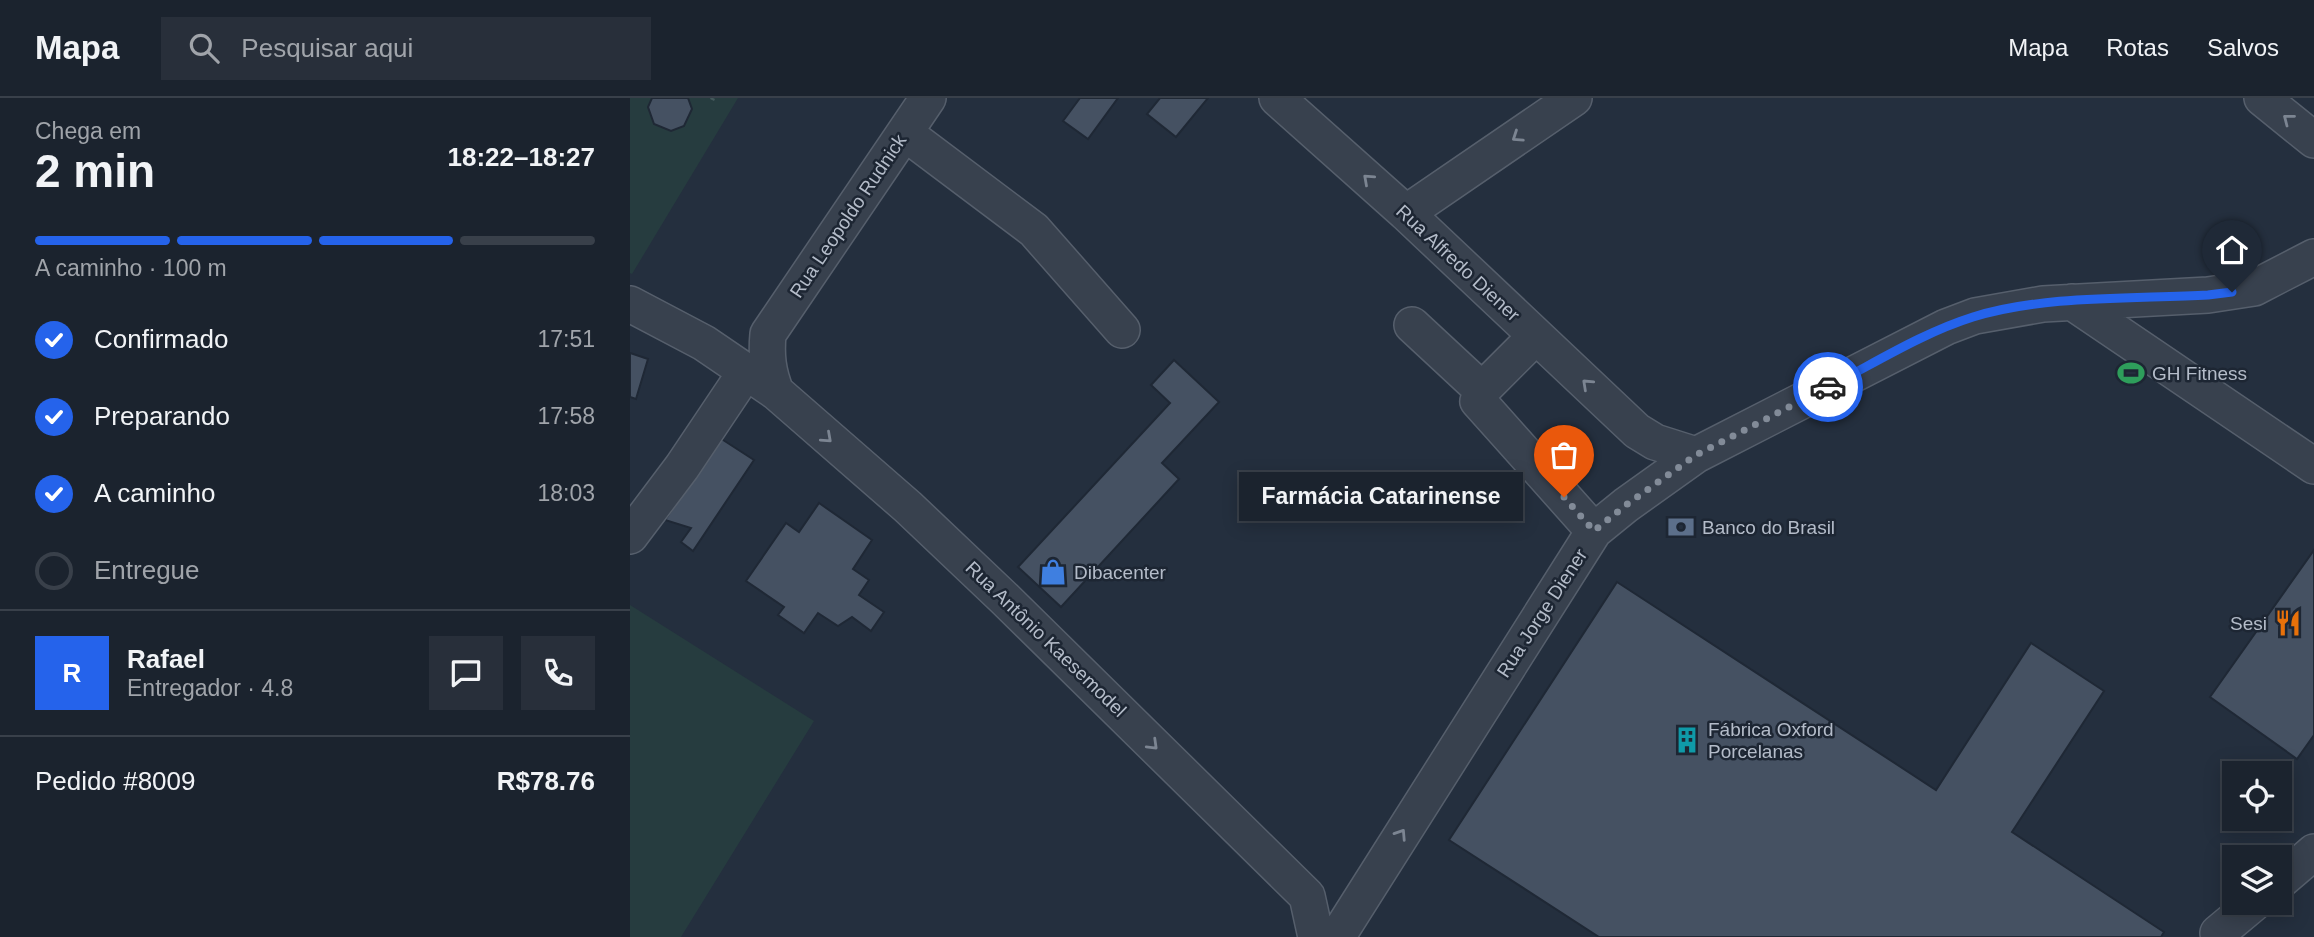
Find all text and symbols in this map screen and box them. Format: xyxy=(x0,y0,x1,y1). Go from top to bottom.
search box xyxy=(161,17,651,80)
text: Mapa xyxy=(35,29,119,66)
icon: search xyxy=(185,29,223,67)
text: Pesquisar aqui xyxy=(241,33,413,63)
text: Mapa xyxy=(2008,34,2068,61)
text: Rotas xyxy=(2106,34,2169,61)
text: Salvos xyxy=(2207,34,2279,61)
one-way arrow xyxy=(2283,114,2295,127)
text: Chega em xyxy=(35,118,141,144)
one-way arrow xyxy=(1512,128,1525,141)
street label: Rua Leopoldo Rudnick xyxy=(786,130,911,302)
text: 18:22–18:27 xyxy=(448,142,595,172)
text: 2 min xyxy=(35,145,155,197)
one-way arrow xyxy=(1363,175,1376,187)
street label: Rua Alfredo Diener xyxy=(1392,201,1524,326)
pin xyxy=(2202,220,2262,292)
icon: home xyxy=(2213,231,2251,269)
text: A caminho · 100 m xyxy=(35,255,227,281)
icon: check xyxy=(35,321,73,359)
text: Confirmado xyxy=(94,324,228,354)
text: 17:51 xyxy=(537,326,595,352)
courier xyxy=(1793,352,1863,422)
sports icon: GH Fitness xyxy=(2116,358,2146,388)
place label: GH Fitness xyxy=(2152,363,2247,384)
icon: car xyxy=(1809,368,1847,406)
one-way arrow xyxy=(1583,380,1596,393)
icon: check xyxy=(35,398,73,436)
text: Preparando xyxy=(94,401,230,431)
text: 17:58 xyxy=(537,403,595,429)
pin xyxy=(1534,425,1594,497)
one-way arrow xyxy=(819,430,832,442)
icon: bag xyxy=(1545,436,1583,474)
callout: Farmácia Catarinense xyxy=(1238,472,1522,522)
icon: check xyxy=(35,475,73,513)
text: A caminho xyxy=(94,478,215,508)
text: 18:03 xyxy=(537,480,595,506)
text: Farmácia Catarinense xyxy=(1261,483,1501,509)
bank icon: Banco do Brasil xyxy=(1666,512,1696,542)
place label: Banco do Brasil xyxy=(1702,517,1835,538)
street label: Rua Jorge Diener xyxy=(1493,544,1592,681)
text: Entregue xyxy=(94,555,200,585)
street label: Rua Antônio Kaesemodel xyxy=(962,557,1130,721)
shop icon: Dibacenter xyxy=(1038,557,1068,587)
place label: Dibacenter xyxy=(1074,562,1167,583)
restaurant icon: Sesi xyxy=(2273,608,2303,638)
place label: Sesi xyxy=(2230,613,2267,634)
button: chat xyxy=(429,636,503,710)
button: phone xyxy=(521,636,595,710)
text: Rafael xyxy=(127,644,205,674)
text: R xyxy=(63,658,81,688)
text: Entregador · 4.8 xyxy=(127,675,293,701)
place label: Fábrica Oxford Porcelanas xyxy=(1708,719,1834,762)
building icon: Fábrica Oxford Porcelanas xyxy=(1672,725,1702,755)
one-way arrow xyxy=(1145,736,1158,749)
map controls xyxy=(2222,761,2292,915)
button: locate xyxy=(2222,761,2292,831)
text: Pedido #8009 xyxy=(35,766,195,796)
text: R$78.76 xyxy=(497,766,595,796)
one-way arrow xyxy=(1392,828,1405,841)
button: layers xyxy=(2222,845,2292,915)

